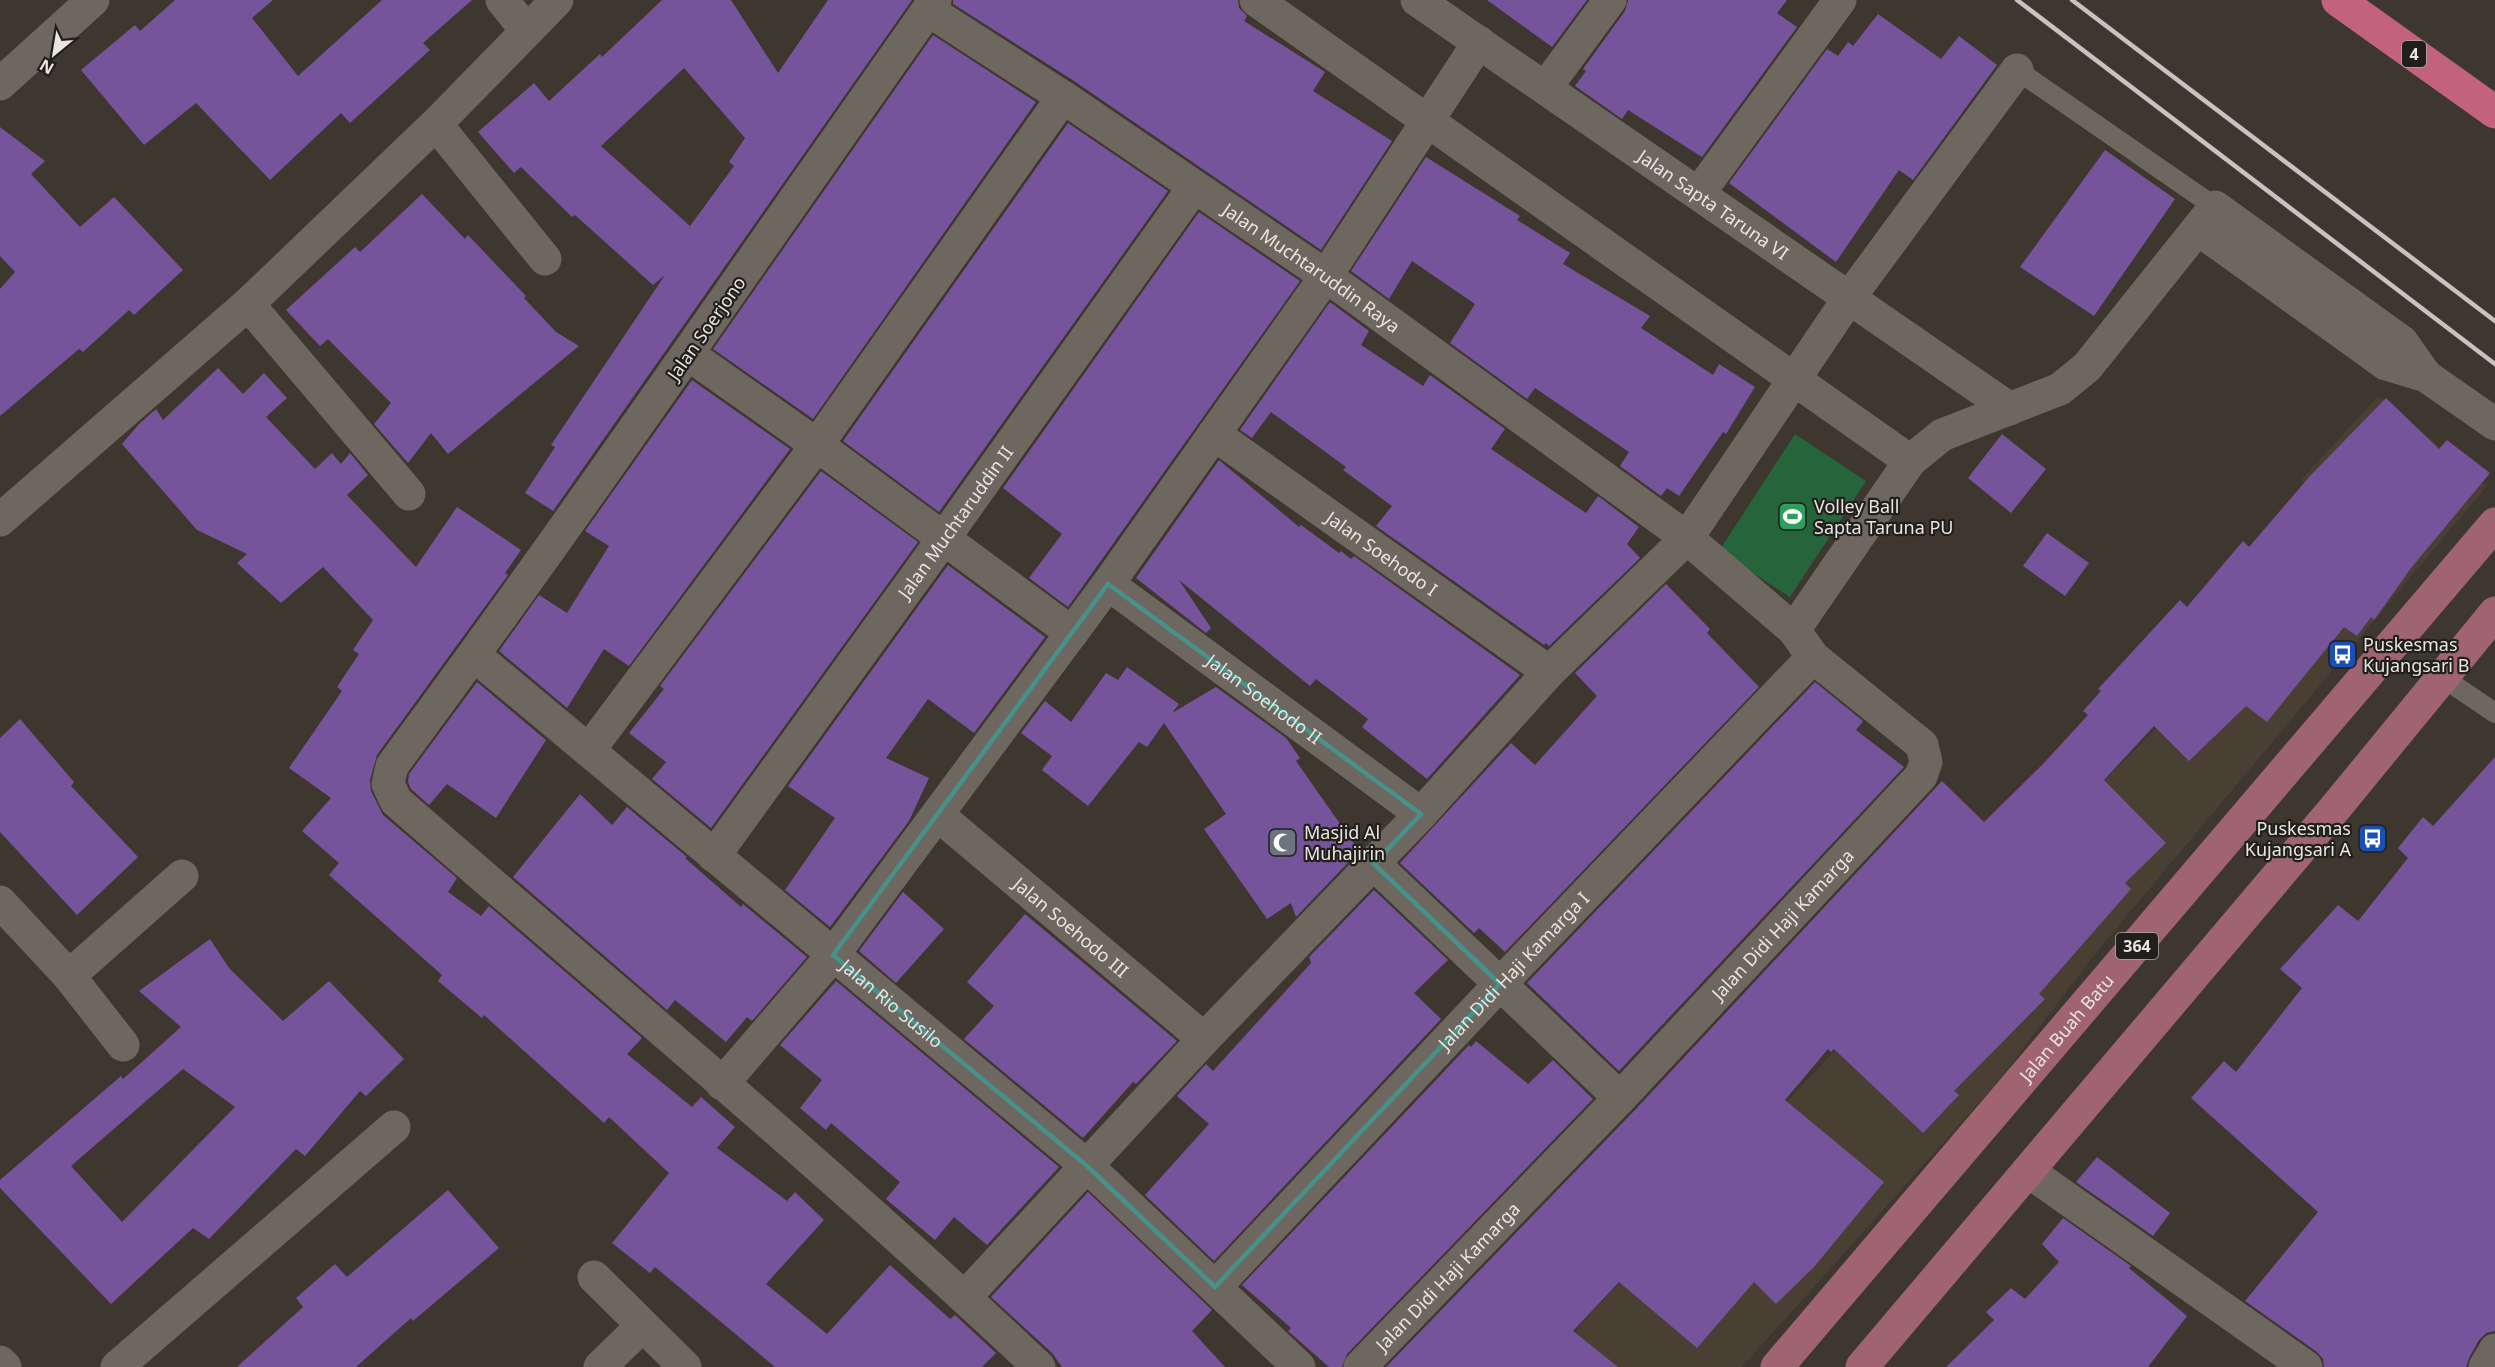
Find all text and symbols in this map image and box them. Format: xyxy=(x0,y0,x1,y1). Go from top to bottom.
north arrow xyxy=(24,24,84,84)
road number: 4 xyxy=(2402,41,2426,67)
text: N xyxy=(35,54,58,80)
street label: Jalan Sapta Taruna VI xyxy=(1632,143,1793,265)
street label: Jalan Muchtaruddin Raya xyxy=(1216,196,1405,338)
street label: Jalan Soerjono xyxy=(660,271,751,386)
street label: Jalan Muchtaruddin II xyxy=(891,441,1018,605)
place label: Volley Ball Sapta Taruna PU xyxy=(1814,494,1954,539)
sports icon: Volley Ball Sapta Taruna PU xyxy=(1777,500,1809,532)
street label: Jalan Soehodo I xyxy=(1320,504,1442,601)
place label: Puskesmas Kujangsari B xyxy=(2363,632,2469,677)
bus stop icon: Puskesmas Kujangsari B xyxy=(2326,638,2358,670)
street label: Jalan Soehodo II xyxy=(1200,647,1327,749)
place label: Puskesmas Kujangsari A xyxy=(2245,816,2351,861)
place label: Masjid Al Muhajirin xyxy=(1304,820,1385,865)
bus stop icon: Puskesmas Kujangsari A xyxy=(2356,822,2388,854)
mosque icon: Masjid Al Muhajirin xyxy=(1267,826,1299,858)
street label: Jalan Didi Haji Kamarga xyxy=(1705,844,1859,1006)
street label: Jalan Soehodo III xyxy=(1007,870,1134,982)
street label: Jalan Didi Haji Kamarga I xyxy=(1431,887,1594,1056)
road number: 364 xyxy=(2116,933,2158,959)
street label: Jalan Rio Susilo xyxy=(834,952,948,1053)
street label: Jalan Buah Batu xyxy=(2012,969,2119,1088)
street label: Jalan Didi Haji Kamarga xyxy=(1369,1197,1525,1357)

